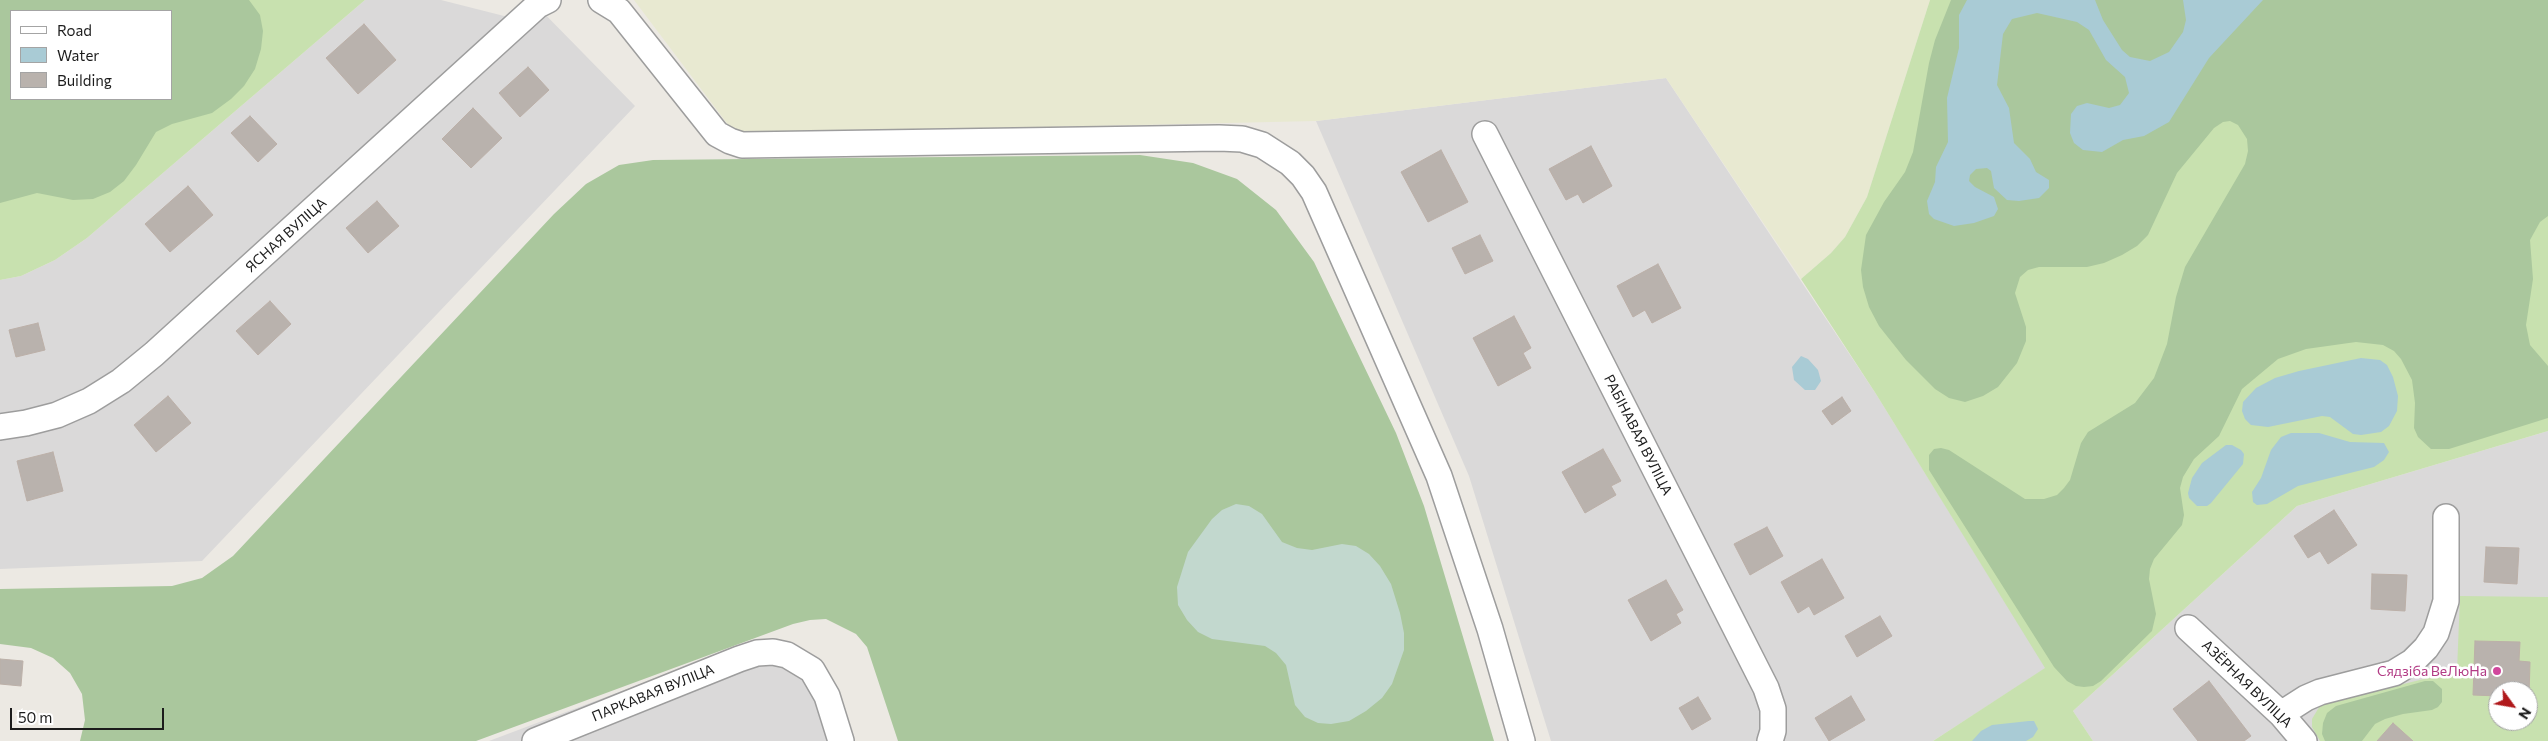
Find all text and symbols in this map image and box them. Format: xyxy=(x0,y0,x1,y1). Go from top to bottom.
legend xyxy=(10,10,172,100)
text: Road xyxy=(57,21,92,39)
text: Water xyxy=(57,46,99,64)
text: Building xyxy=(57,71,112,89)
street label: ЯСНАЯ ВУЛІЦА xyxy=(242,194,330,276)
street label: РАБІНАВАЯ ВУЛІЦА xyxy=(1600,372,1676,498)
street label: АЗЁРНАЯ ВУЛІЦА xyxy=(2198,637,2296,731)
street label: ПАРКАВАЯ ВУЛІЦА xyxy=(589,661,717,725)
place label: Сядзіба ВеЛюНа xyxy=(2377,663,2487,679)
marker: Сядзіба ВеЛюНа xyxy=(2491,665,2503,677)
north arrow xyxy=(2488,681,2538,731)
scale bar xyxy=(12,698,166,730)
text: N xyxy=(2515,705,2535,723)
text: 50 m xyxy=(18,708,52,726)

